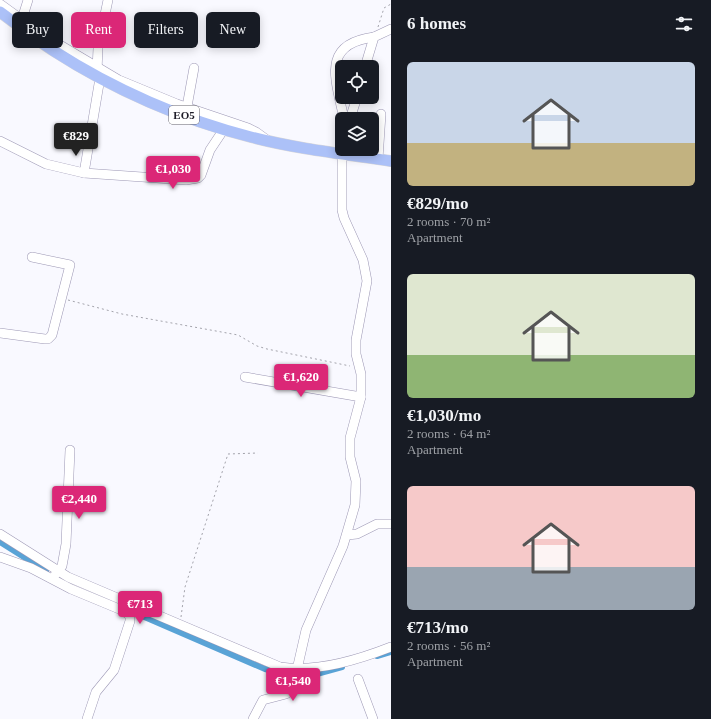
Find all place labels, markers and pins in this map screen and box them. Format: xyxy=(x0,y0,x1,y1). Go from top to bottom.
pin: €829 xyxy=(52,123,100,157)
pin: €1,030 xyxy=(140,156,206,190)
pin: €1,620 xyxy=(268,364,334,398)
pin: €2,440 xyxy=(46,486,112,520)
pin: €713 xyxy=(116,591,164,625)
pin: €1,540 xyxy=(260,668,326,702)

